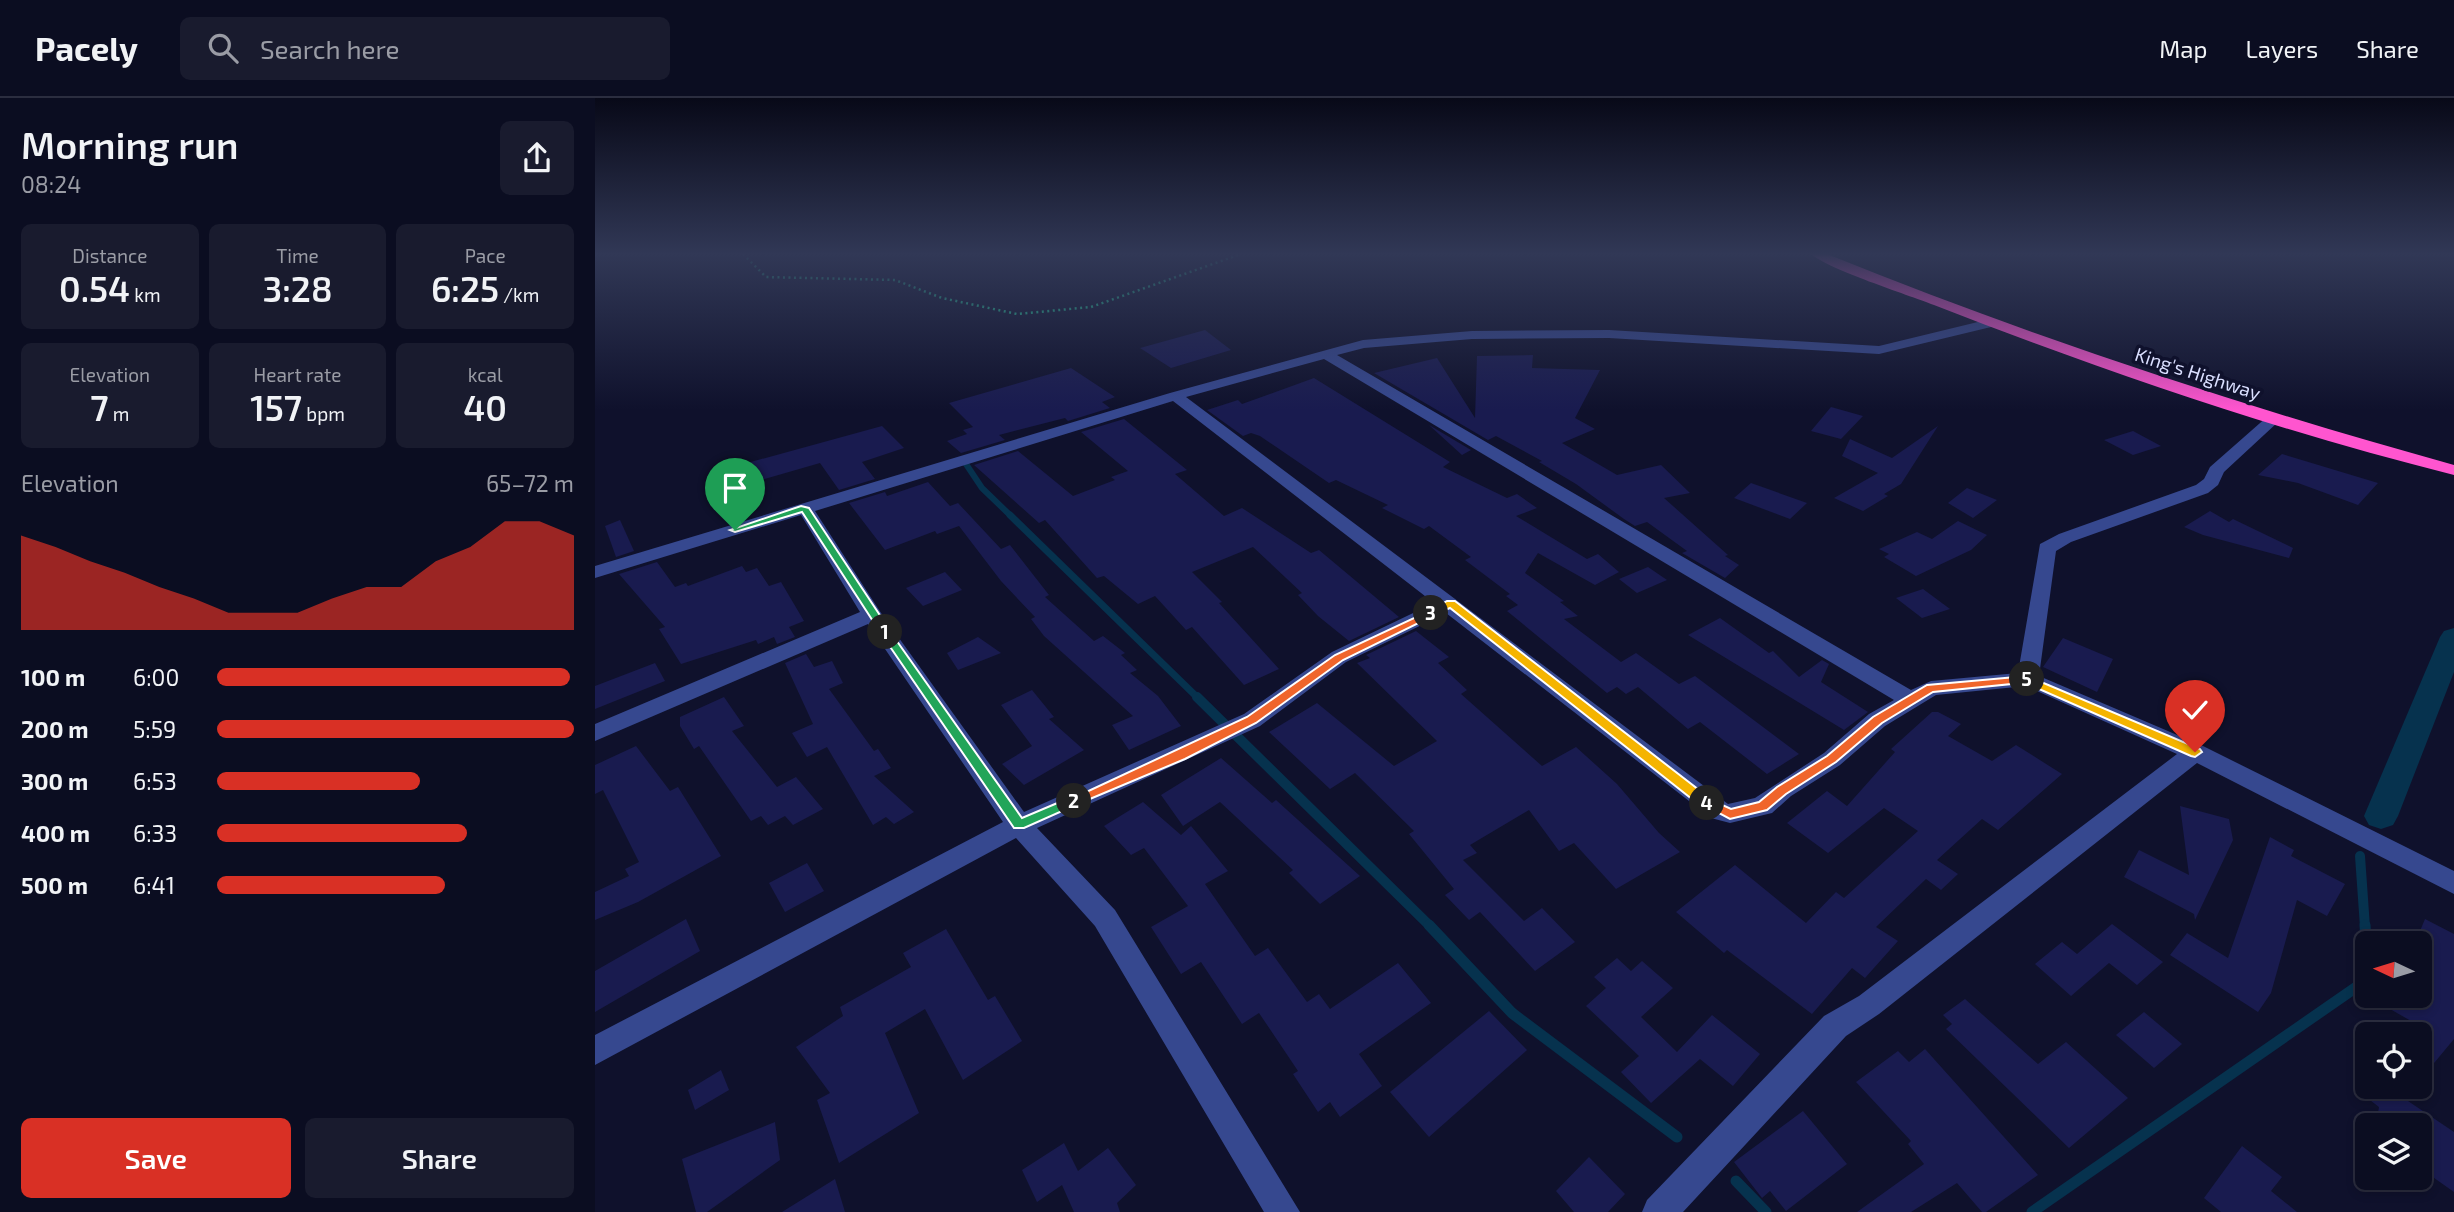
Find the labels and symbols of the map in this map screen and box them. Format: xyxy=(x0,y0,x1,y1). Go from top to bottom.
street label: King's Highway xyxy=(2132,342,2264,404)
pin xyxy=(705,458,765,530)
pin: 3 xyxy=(1413,596,1449,630)
pin: 1 xyxy=(867,614,903,650)
pin: 5 xyxy=(2009,662,2045,696)
pin xyxy=(2165,680,2225,752)
pin: 2 xyxy=(1057,784,1091,818)
pin: 4 xyxy=(1689,786,1725,820)
north arrow xyxy=(2355,931,2433,1008)

